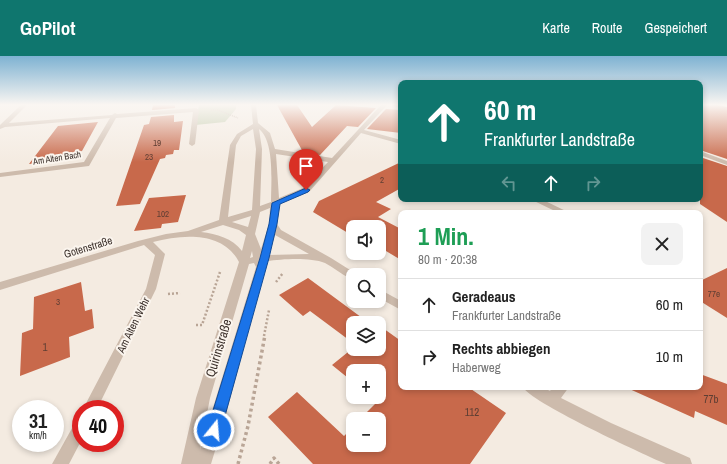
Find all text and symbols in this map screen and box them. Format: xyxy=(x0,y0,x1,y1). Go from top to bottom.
text: GoPilot xyxy=(20,15,75,41)
text: Karte xyxy=(542,19,570,37)
text: Route xyxy=(592,19,622,37)
text: Gespeichert xyxy=(644,19,707,37)
text: 60 m xyxy=(484,91,536,129)
icon: ahead xyxy=(418,96,470,148)
text: Frankfurter Landstraße xyxy=(484,127,635,152)
house number: 19 xyxy=(153,137,161,149)
street label: Am Alten Bach xyxy=(31,148,82,168)
pin xyxy=(289,149,323,190)
house number: 23 xyxy=(145,151,153,163)
icon: arrive xyxy=(295,155,317,177)
icon: left xyxy=(498,172,520,194)
icon: ahead xyxy=(540,172,562,194)
icon: right xyxy=(582,172,604,194)
house number: 2 xyxy=(380,174,384,186)
house number: 102 xyxy=(157,208,169,220)
map controls xyxy=(346,220,386,452)
button: sound xyxy=(346,220,386,260)
text: 1 Min. xyxy=(418,220,474,252)
button: close xyxy=(641,223,683,265)
street label: Gotenstraße xyxy=(62,233,114,261)
text: 80 m · 20:38 xyxy=(418,251,477,268)
button: search xyxy=(346,268,386,308)
text: Geradeaus xyxy=(452,286,516,307)
house number: 77e xyxy=(708,288,720,300)
icon: ahead xyxy=(418,294,440,316)
text: 60 m xyxy=(656,294,683,315)
street label: Am Alten Wehr xyxy=(113,295,152,356)
house number: 3 xyxy=(56,296,60,308)
text: Frankfurter Landstraße xyxy=(452,307,561,324)
button: layers xyxy=(346,316,386,356)
street label: Quirinstraße xyxy=(202,317,235,379)
text: Rechts abbiegen xyxy=(452,338,550,359)
house number: 1 xyxy=(42,340,48,354)
icon: right xyxy=(418,346,440,368)
text: 10 m xyxy=(656,346,683,367)
text: Haberweg xyxy=(452,359,501,376)
button: + xyxy=(346,364,386,404)
house number: 77b xyxy=(703,392,719,406)
speed limit sign: 40 xyxy=(72,400,124,452)
house number: 112 xyxy=(465,405,479,419)
text: 31 xyxy=(29,407,47,434)
position arrow xyxy=(193,409,235,451)
button: − xyxy=(346,412,386,452)
text: km/h xyxy=(29,429,47,442)

